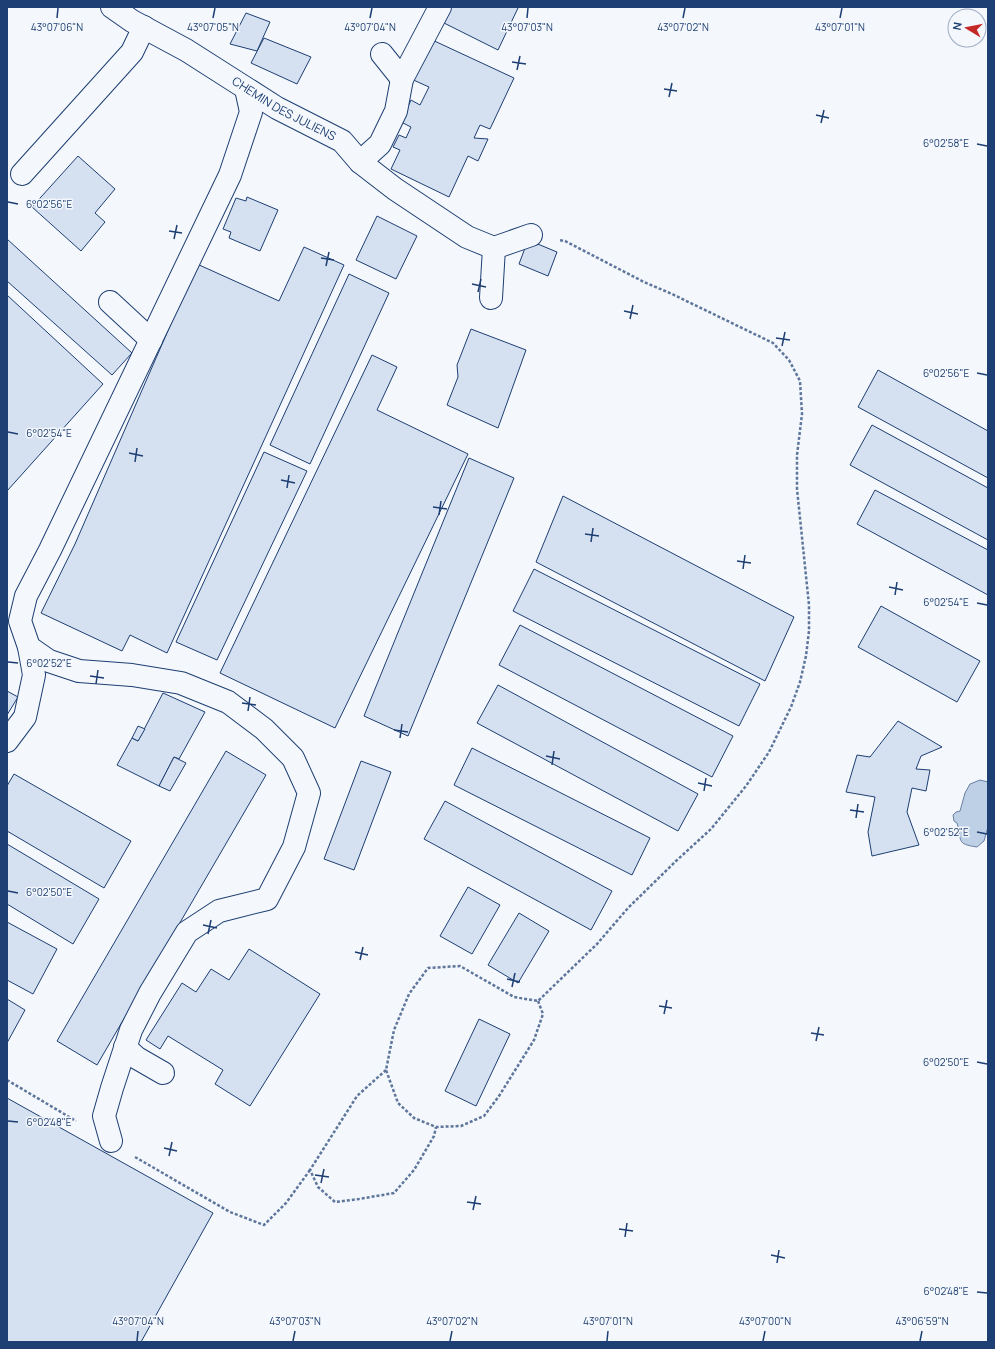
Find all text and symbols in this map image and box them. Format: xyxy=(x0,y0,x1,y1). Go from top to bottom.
north arrow xyxy=(947,8,987,48)
text: 43°07'06"N xyxy=(31,20,83,34)
text: 43°07'05"N xyxy=(187,20,239,34)
text: 43°07'04"N xyxy=(344,20,396,34)
text: 43°07'03"N xyxy=(501,20,553,34)
text: 43°07'02"N xyxy=(657,20,709,34)
text: 43°07'01"N xyxy=(815,20,865,34)
text: N xyxy=(949,21,965,31)
street label: CHEMIN DES JULIENS xyxy=(229,72,339,145)
text: 6°02'58"E xyxy=(923,136,969,150)
text: 6°02'56"E xyxy=(26,197,72,211)
text: 6°02'56"E xyxy=(923,366,969,380)
text: 6°02'54"E xyxy=(26,426,72,440)
text: 6°02'54"E xyxy=(923,595,969,609)
text: 6°02'52"E xyxy=(26,656,72,670)
text: 6°02'52"E xyxy=(923,825,969,839)
text: 6°02'50"E xyxy=(26,885,72,899)
text: 6°02'50"E xyxy=(923,1055,969,1069)
text: 6°02'48"E xyxy=(27,1115,72,1129)
text: 6°02'48"E xyxy=(924,1284,969,1298)
text: 43°07'04"N xyxy=(112,1314,164,1328)
text: 43°07'03"N xyxy=(269,1314,321,1328)
text: 43°07'02"N xyxy=(426,1314,478,1328)
text: 43°07'01"N xyxy=(583,1314,633,1328)
text: 43°07'00"N xyxy=(739,1314,791,1328)
text: 43°06'59"N xyxy=(895,1314,949,1328)

